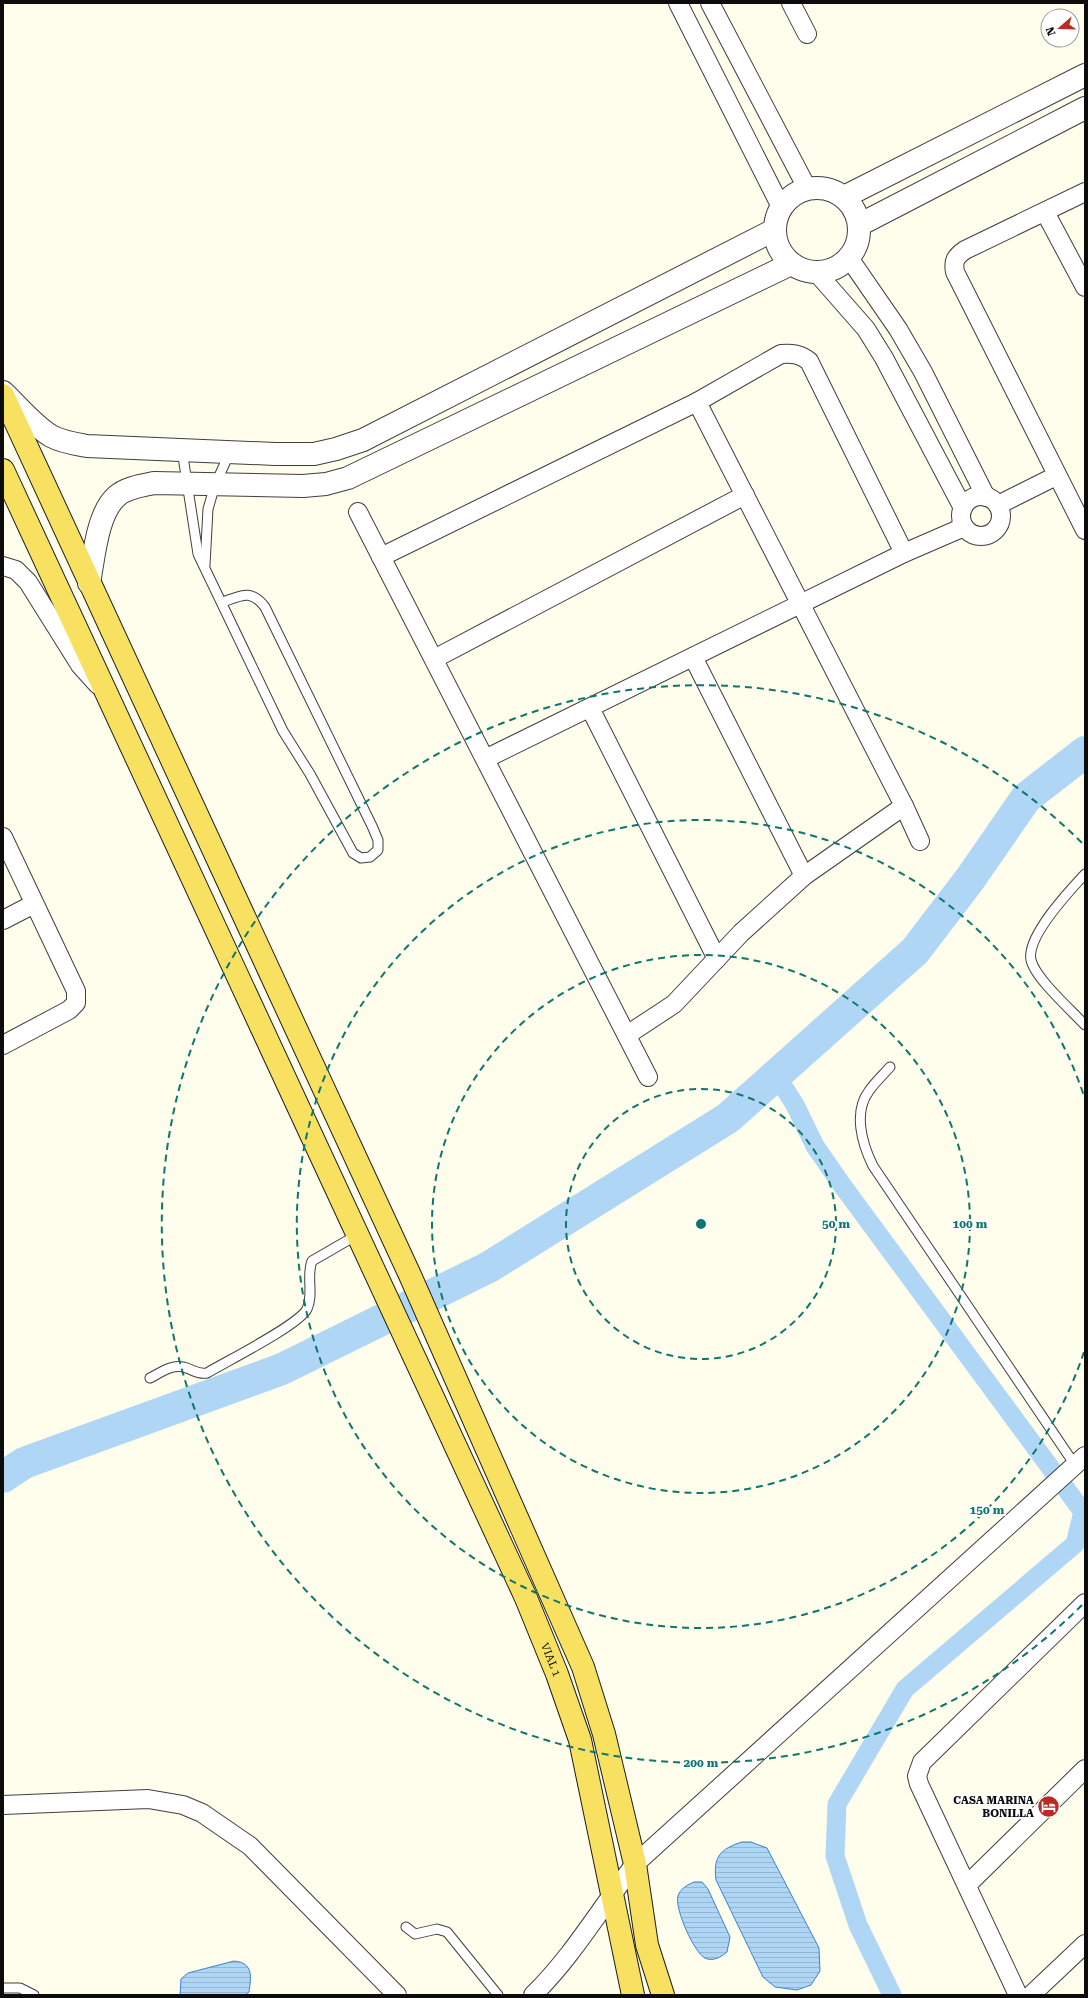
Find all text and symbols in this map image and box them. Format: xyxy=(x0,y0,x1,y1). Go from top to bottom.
north arrow xyxy=(1040,8,1080,48)
text: N xyxy=(1043,25,1059,37)
centre of rings xyxy=(694,1217,708,1231)
text: 50 m xyxy=(822,1217,850,1231)
text: 100 m xyxy=(953,1217,988,1231)
text: 150 m xyxy=(970,1503,1005,1517)
street label: VIAL 1 xyxy=(538,1641,563,1679)
text: 200 m xyxy=(684,1756,719,1770)
hotel icon: CASA MARINA BONILLA xyxy=(1036,1793,1062,1819)
place label: CASA MARINA BONILLA xyxy=(953,1794,1034,1820)

